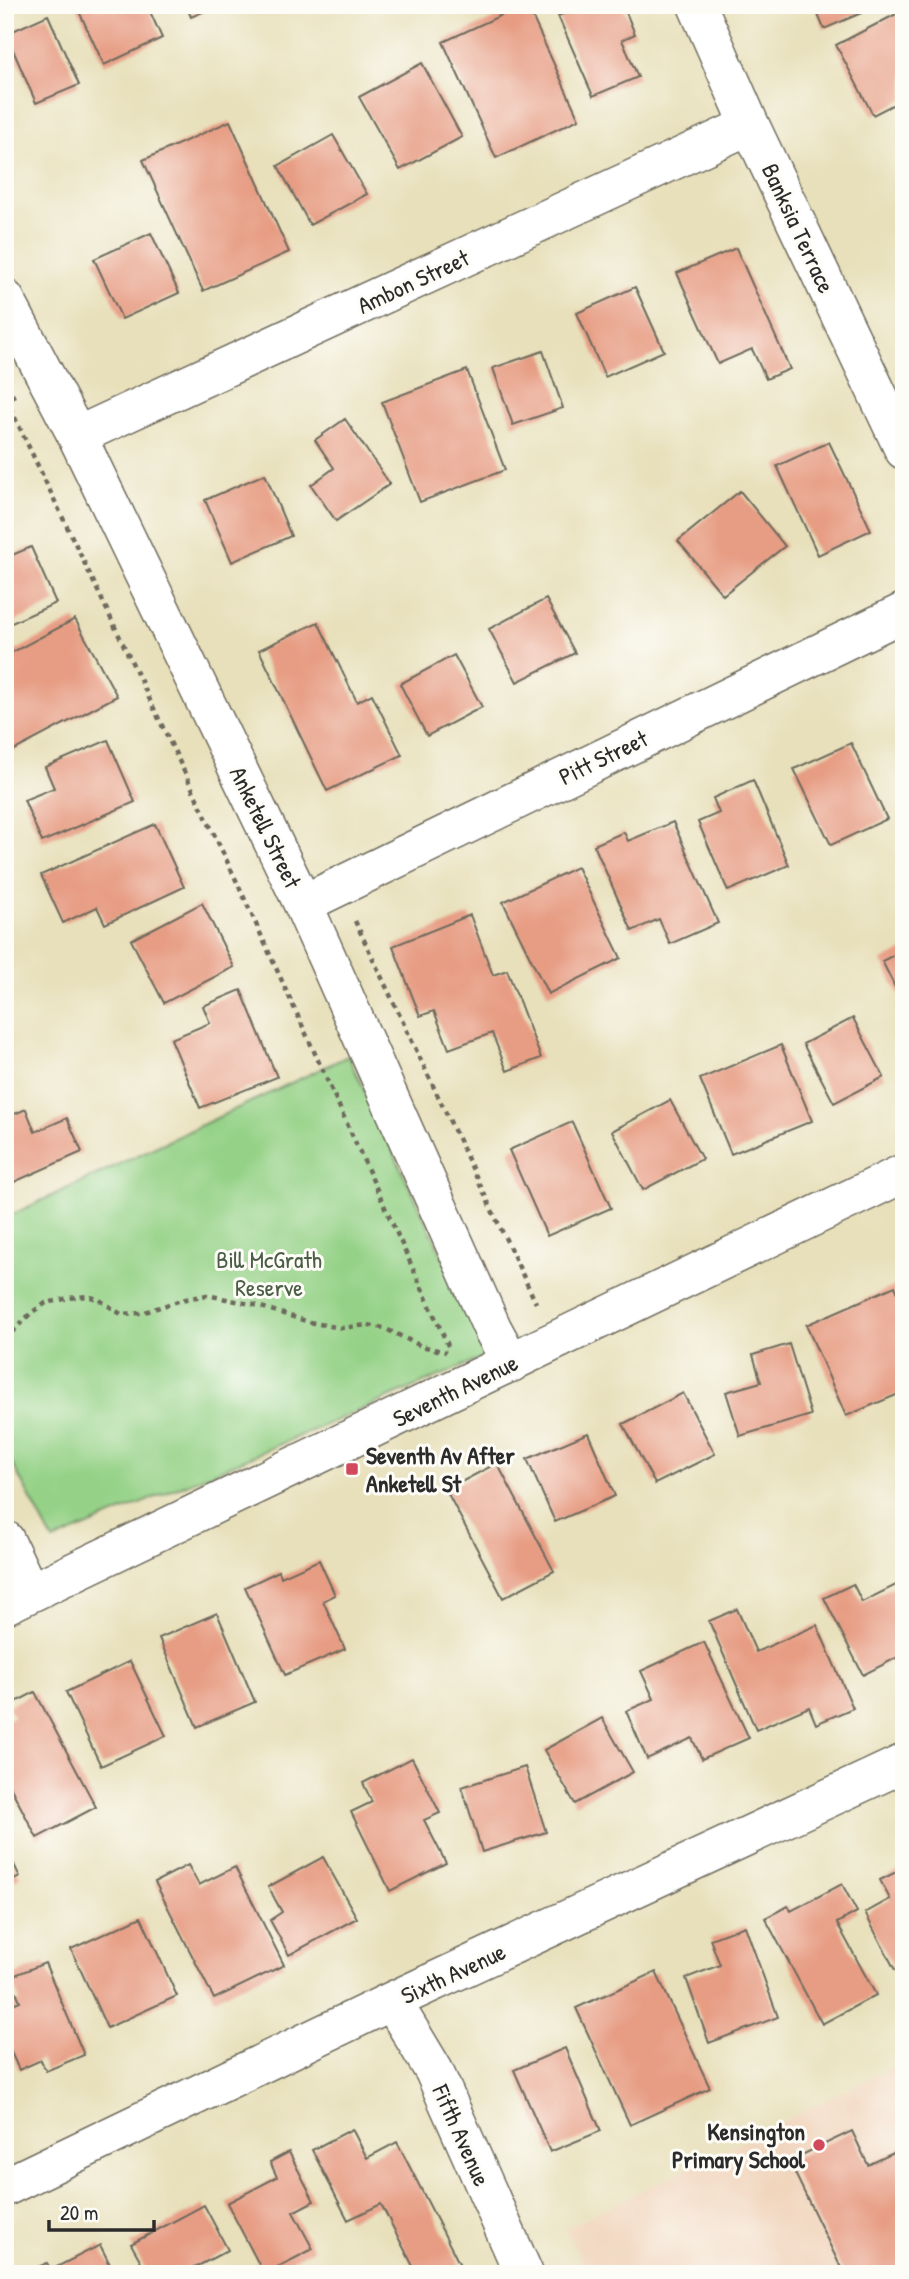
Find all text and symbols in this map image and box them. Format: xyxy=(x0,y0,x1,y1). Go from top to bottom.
street label: Banksia Terrace xyxy=(755,158,843,298)
street label: Ambon Street xyxy=(352,241,475,321)
street label: Pitt Street xyxy=(553,722,653,792)
street label: Anketell Street xyxy=(223,761,310,894)
park label: Bill McGrath Reserve xyxy=(216,1243,322,1303)
street label: Seventh Avenue xyxy=(387,1346,523,1434)
place label: Seventh Av After Anketell St xyxy=(366,1439,515,1499)
marker: Seventh Av After Anketell St xyxy=(344,1461,360,1477)
street label: Sixth Avenue xyxy=(396,1935,511,2011)
street label: Fifth Avenue xyxy=(425,2078,499,2191)
place label: Kensington Primary School xyxy=(672,2115,806,2176)
marker: Kensington Primary School xyxy=(811,2137,827,2153)
scale bar xyxy=(49,2188,154,2232)
text: 20 m xyxy=(60,2198,98,2227)

